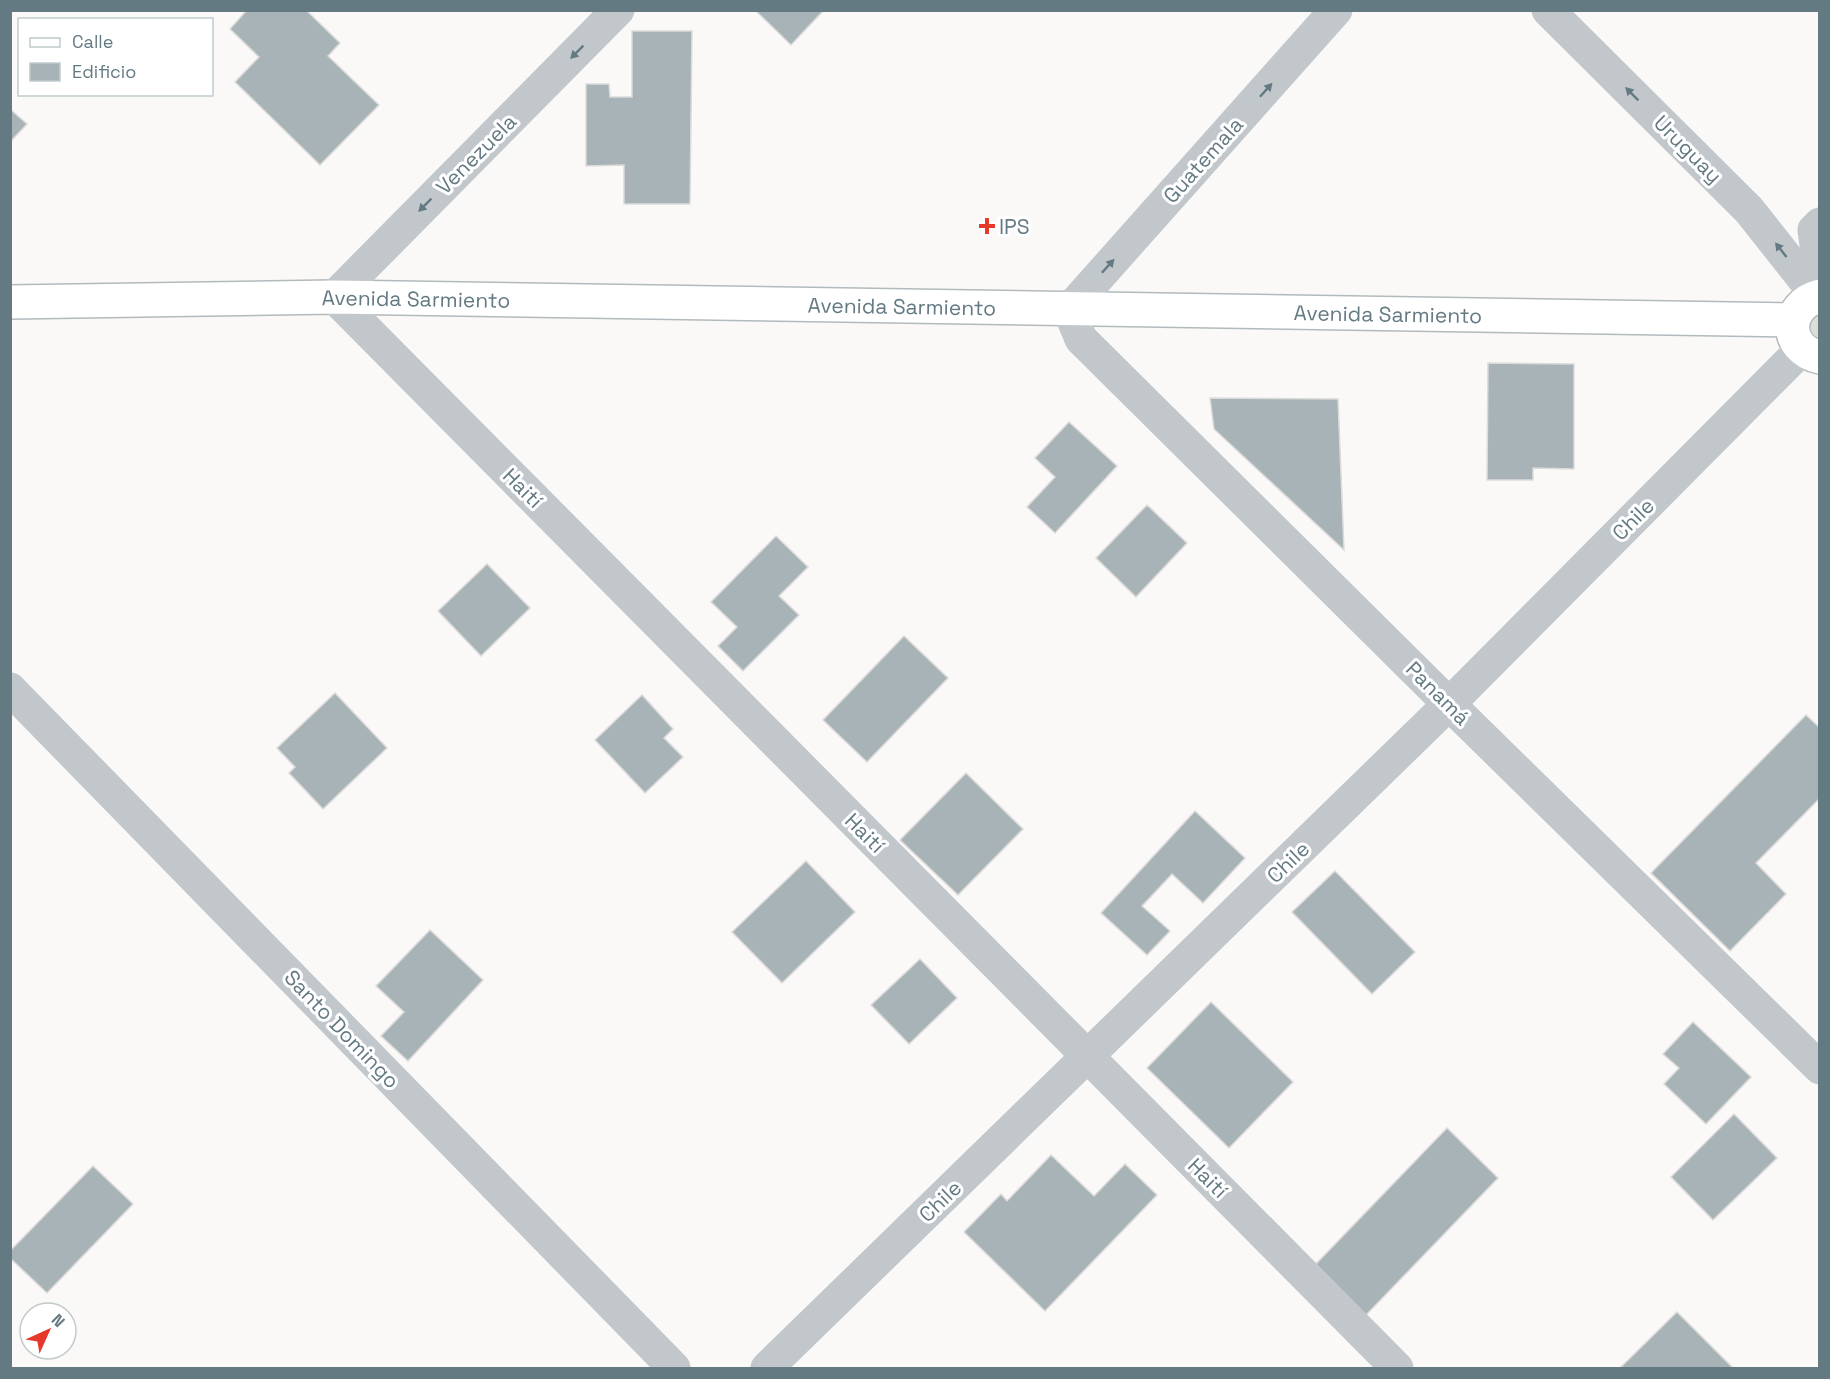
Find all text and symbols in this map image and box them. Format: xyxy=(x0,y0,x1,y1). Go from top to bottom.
legend xyxy=(18,18,213,96)
text: Calle xyxy=(72,30,113,53)
one-way arrow xyxy=(570,45,584,59)
text: Edificio xyxy=(72,60,136,83)
one-way arrow xyxy=(1259,82,1273,97)
one-way arrow xyxy=(1625,87,1640,101)
street label: Venezuela xyxy=(430,108,522,200)
street label: Uruguay xyxy=(1648,109,1728,189)
street label: Guatemala xyxy=(1157,111,1249,209)
one-way arrow xyxy=(418,198,432,212)
place label: IPS xyxy=(999,213,1030,240)
marker: IPS xyxy=(980,219,994,233)
one-way arrow xyxy=(1775,243,1787,258)
one-way arrow xyxy=(1101,259,1114,274)
street label: Avenida Sarmiento xyxy=(321,283,510,313)
street label: Avenida Sarmiento xyxy=(807,291,996,321)
street label: Avenida Sarmiento xyxy=(1293,299,1482,329)
street label: Haití xyxy=(497,462,549,514)
street label: Chile xyxy=(1606,492,1660,546)
street label: Panamá xyxy=(1400,655,1476,731)
street label: Haití xyxy=(839,807,891,859)
street label: Chile xyxy=(1261,835,1315,889)
street label: Santo Domingo xyxy=(279,964,405,1094)
street label: Haití xyxy=(1182,1152,1234,1204)
street label: Chile xyxy=(913,1174,967,1228)
north arrow xyxy=(18,1301,78,1361)
text: N xyxy=(47,1310,69,1332)

